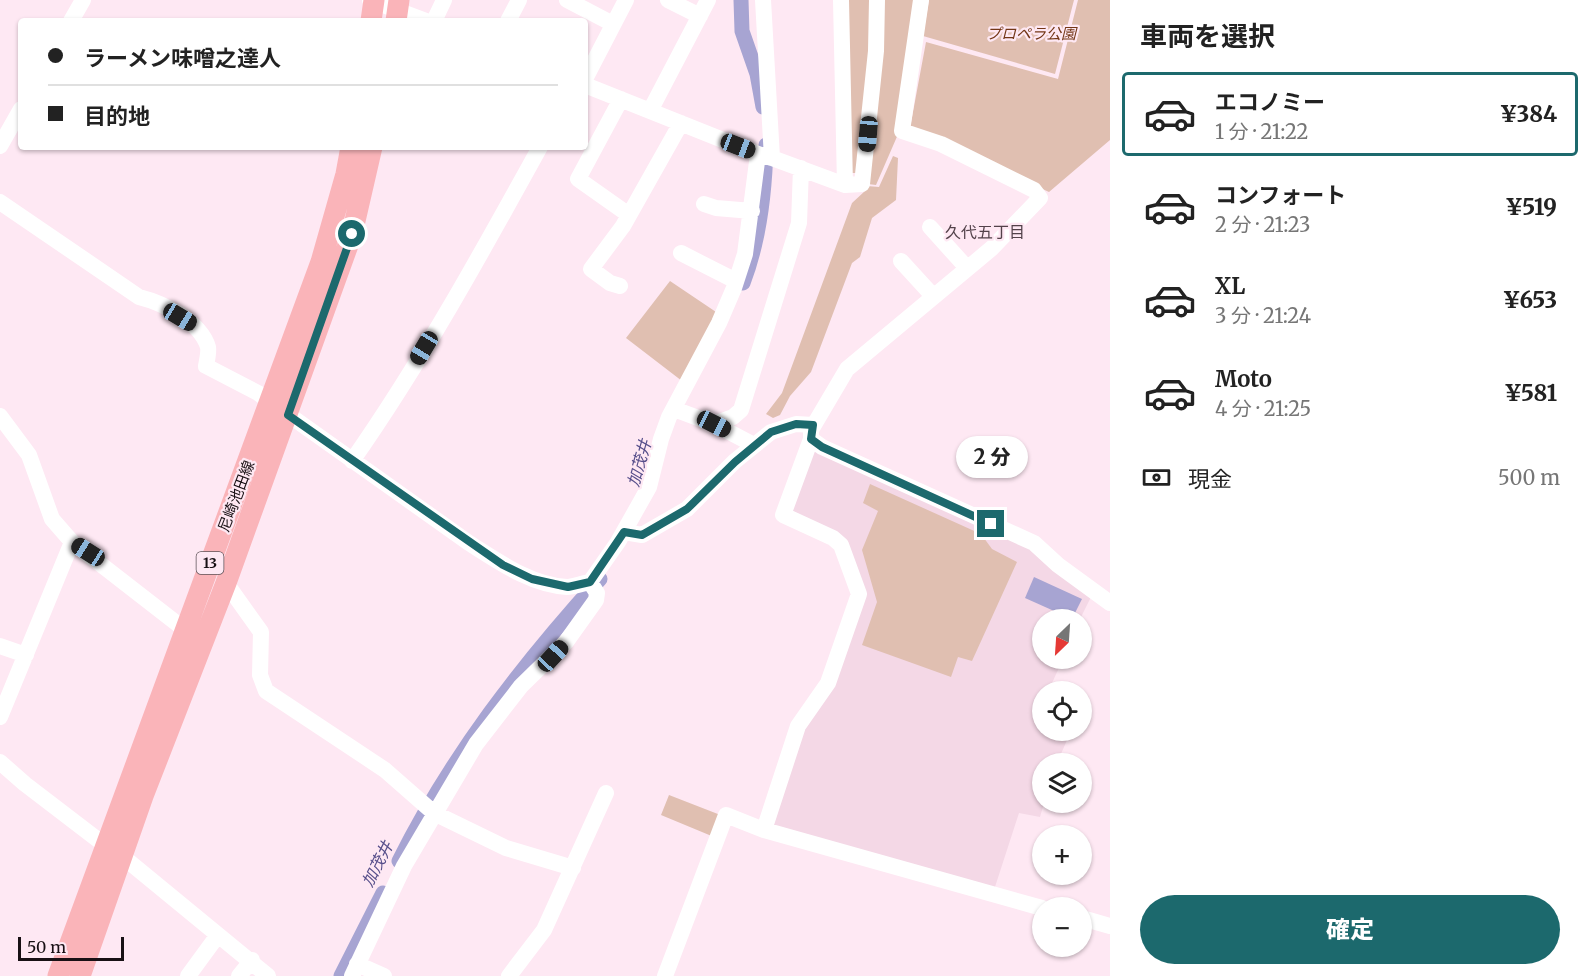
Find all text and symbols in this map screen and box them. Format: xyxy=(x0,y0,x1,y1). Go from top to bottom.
text: 車両を選択 xyxy=(1140,19,1275,53)
park label: プロペラ公園 xyxy=(986,24,1078,43)
text: ラーメン味噌之達人 xyxy=(84,44,281,72)
icon: car xyxy=(1143,87,1197,141)
text: エコノミー xyxy=(1215,88,1325,116)
text: ¥384 xyxy=(1500,100,1557,128)
text: 目的地 xyxy=(84,102,150,130)
car xyxy=(857,115,879,153)
text: 1 分 · 21:22 xyxy=(1215,119,1308,144)
car xyxy=(718,131,758,161)
icon: car xyxy=(1143,180,1197,234)
text: コンフォート xyxy=(1215,181,1346,209)
text: ¥519 xyxy=(1505,193,1557,221)
text: 2 分 · 21:23 xyxy=(1215,212,1310,237)
route start xyxy=(338,220,365,247)
district label: 久代五丁目 xyxy=(945,222,1025,242)
text: XL xyxy=(1215,272,1245,300)
icon: car xyxy=(1143,273,1197,327)
text: ¥653 xyxy=(1503,286,1557,314)
car xyxy=(160,300,200,334)
text: 3 分 · 21:24 xyxy=(1215,303,1311,328)
car xyxy=(407,328,441,368)
text: Moto xyxy=(1215,365,1272,393)
icon: car xyxy=(1143,366,1197,420)
text: ¥581 xyxy=(1504,379,1557,407)
text: 4 分 · 21:25 xyxy=(1215,396,1311,421)
car xyxy=(694,408,734,440)
water label: 加茂井 xyxy=(623,435,656,489)
callout: 2 分 xyxy=(955,437,1027,479)
text: 2 分 xyxy=(974,444,1010,469)
street label: 尼崎池田線 xyxy=(214,458,258,534)
icon: cash xyxy=(1140,461,1173,494)
text: 現金 xyxy=(1188,465,1232,493)
text: 500 m xyxy=(1498,465,1560,490)
route end xyxy=(977,510,1004,537)
car xyxy=(68,535,108,569)
road number: 13 xyxy=(196,552,224,574)
north arrow xyxy=(1032,609,1092,669)
map controls xyxy=(1032,609,1092,957)
car xyxy=(534,637,572,675)
button: locate xyxy=(1032,681,1092,741)
button: layers xyxy=(1032,753,1092,813)
button: + xyxy=(1032,825,1092,885)
water label: 加茂井 xyxy=(357,836,398,890)
button: 確定 xyxy=(1140,895,1560,964)
button: − xyxy=(1032,897,1092,957)
scale bar xyxy=(18,934,124,962)
text: 50 m xyxy=(27,937,66,957)

